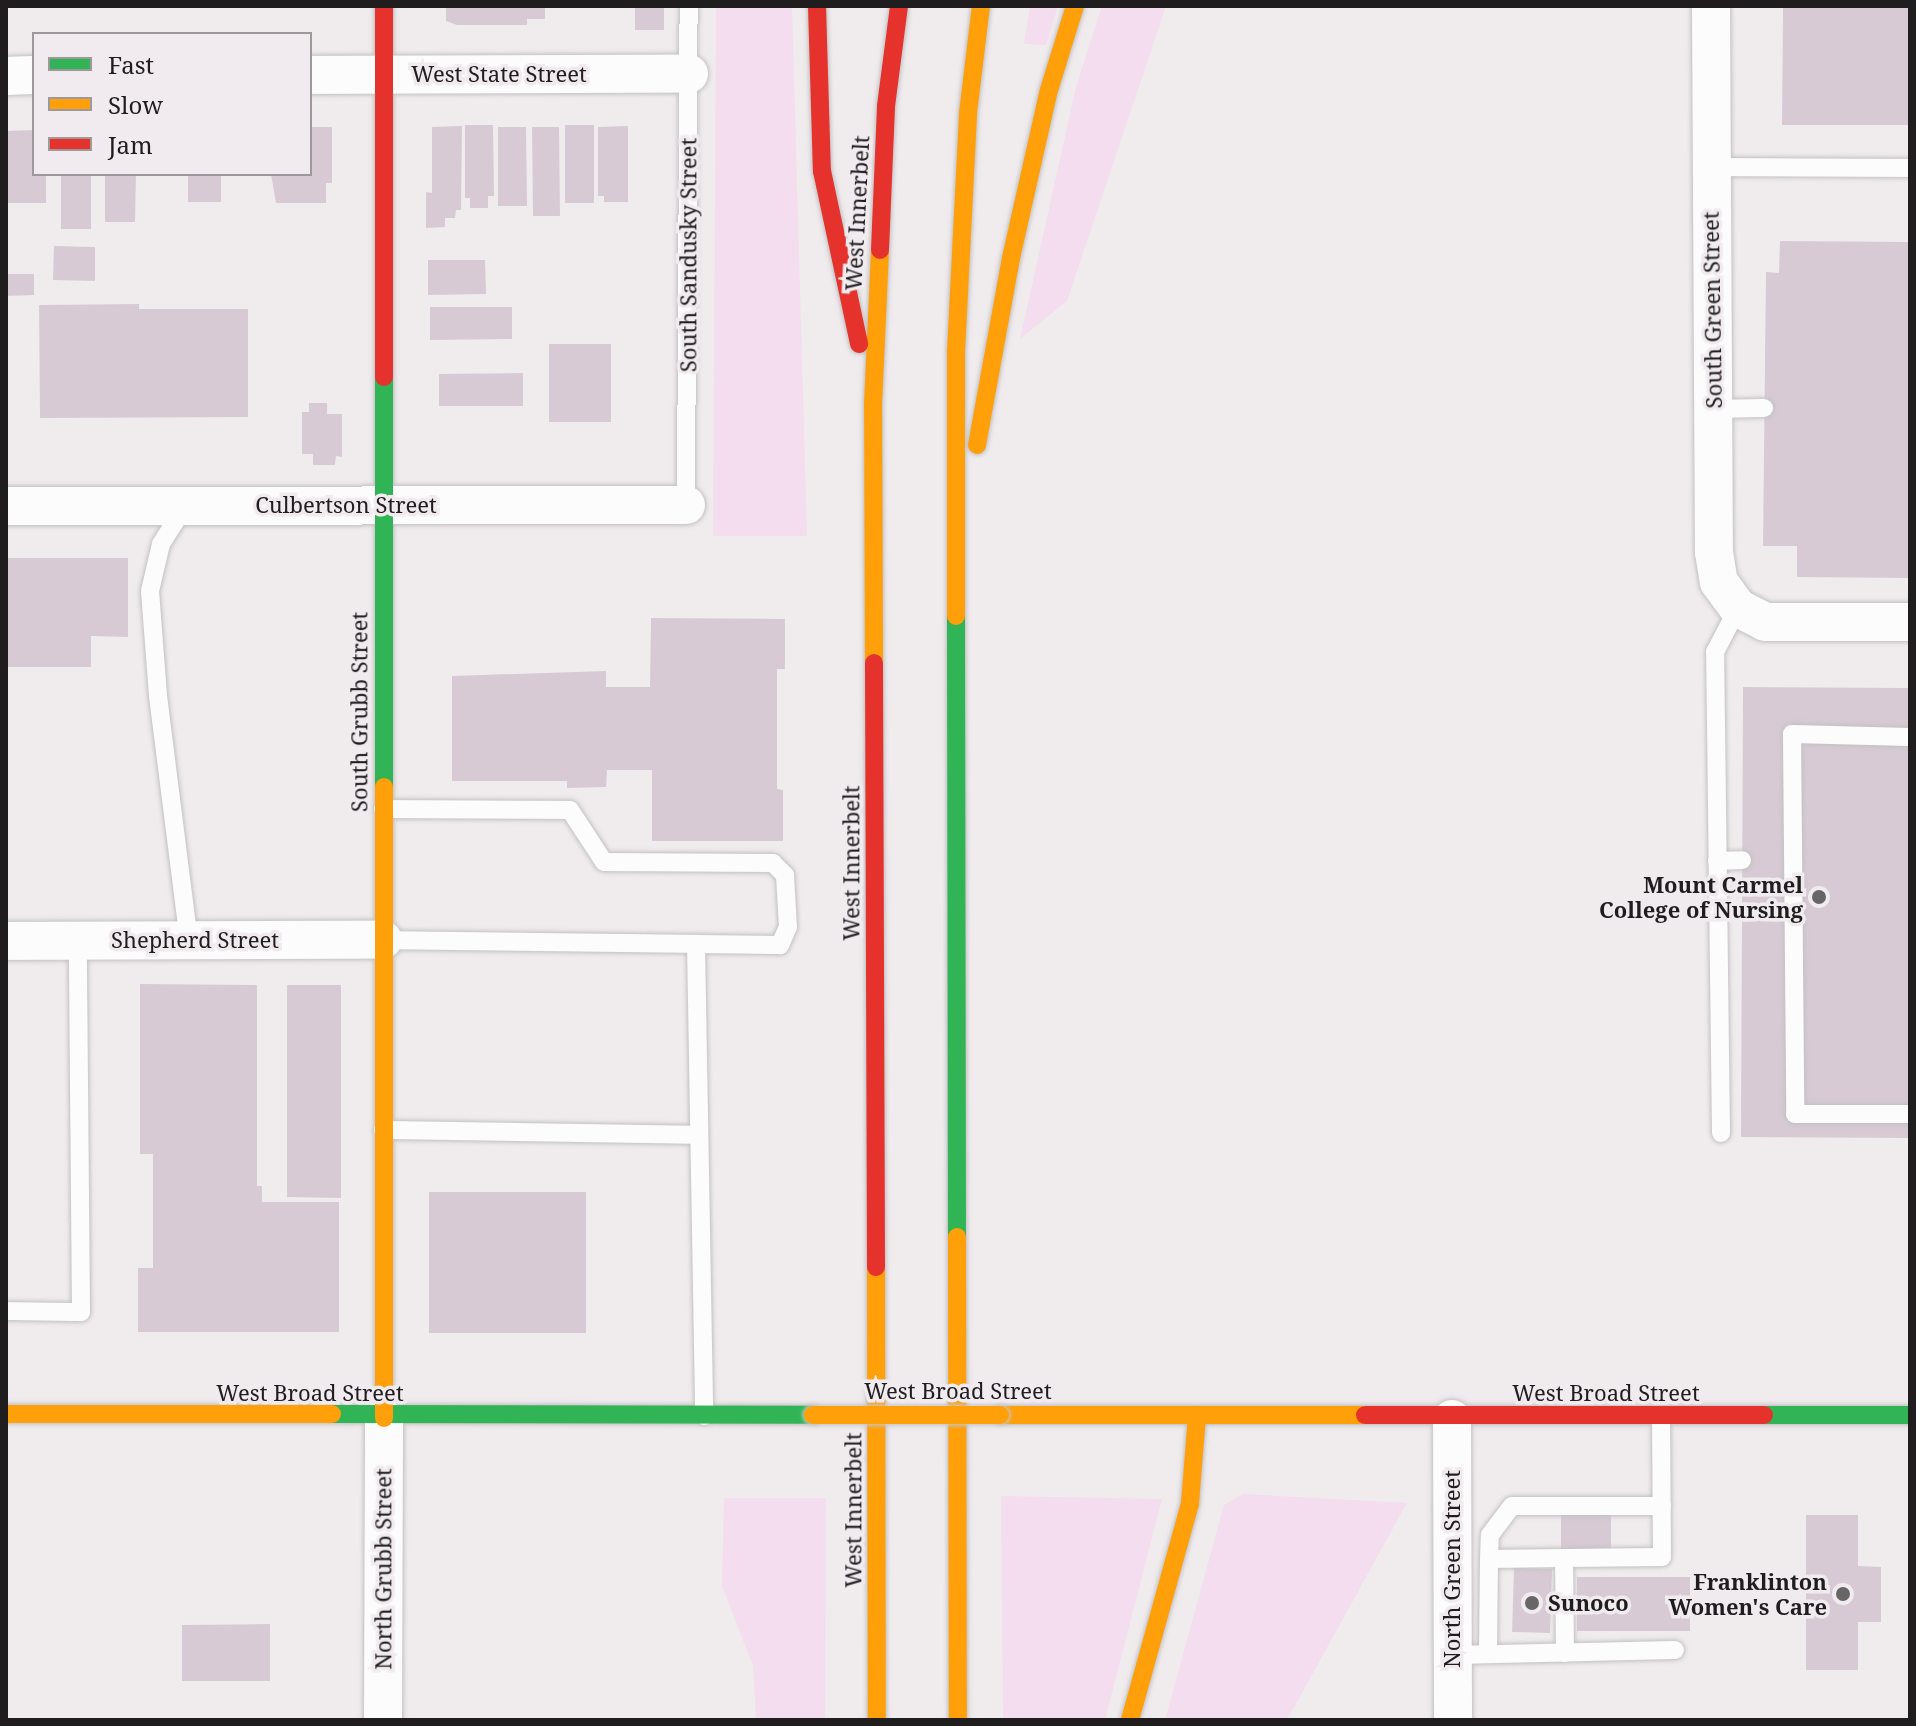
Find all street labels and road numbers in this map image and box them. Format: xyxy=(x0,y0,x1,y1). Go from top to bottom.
street label: West State Street xyxy=(411,61,587,87)
street label: West Innerbelt xyxy=(840,135,874,291)
street label: South Sandusky Street xyxy=(675,138,701,372)
street label: South Green Street xyxy=(1697,211,1727,409)
street label: Culbertson Street xyxy=(255,492,437,518)
street label: South Grubb Street xyxy=(346,612,372,812)
street label: West Innerbelt xyxy=(838,785,864,941)
street label: Shepherd Street xyxy=(111,927,279,953)
street label: West Broad Street xyxy=(864,1378,1052,1404)
street label: West Broad Street xyxy=(216,1380,404,1406)
street label: West Broad Street xyxy=(1512,1380,1700,1406)
street label: West Innerbelt xyxy=(840,1432,866,1588)
street label: North Grubb Street xyxy=(370,1468,396,1670)
street label: North Green Street xyxy=(1439,1470,1465,1668)

